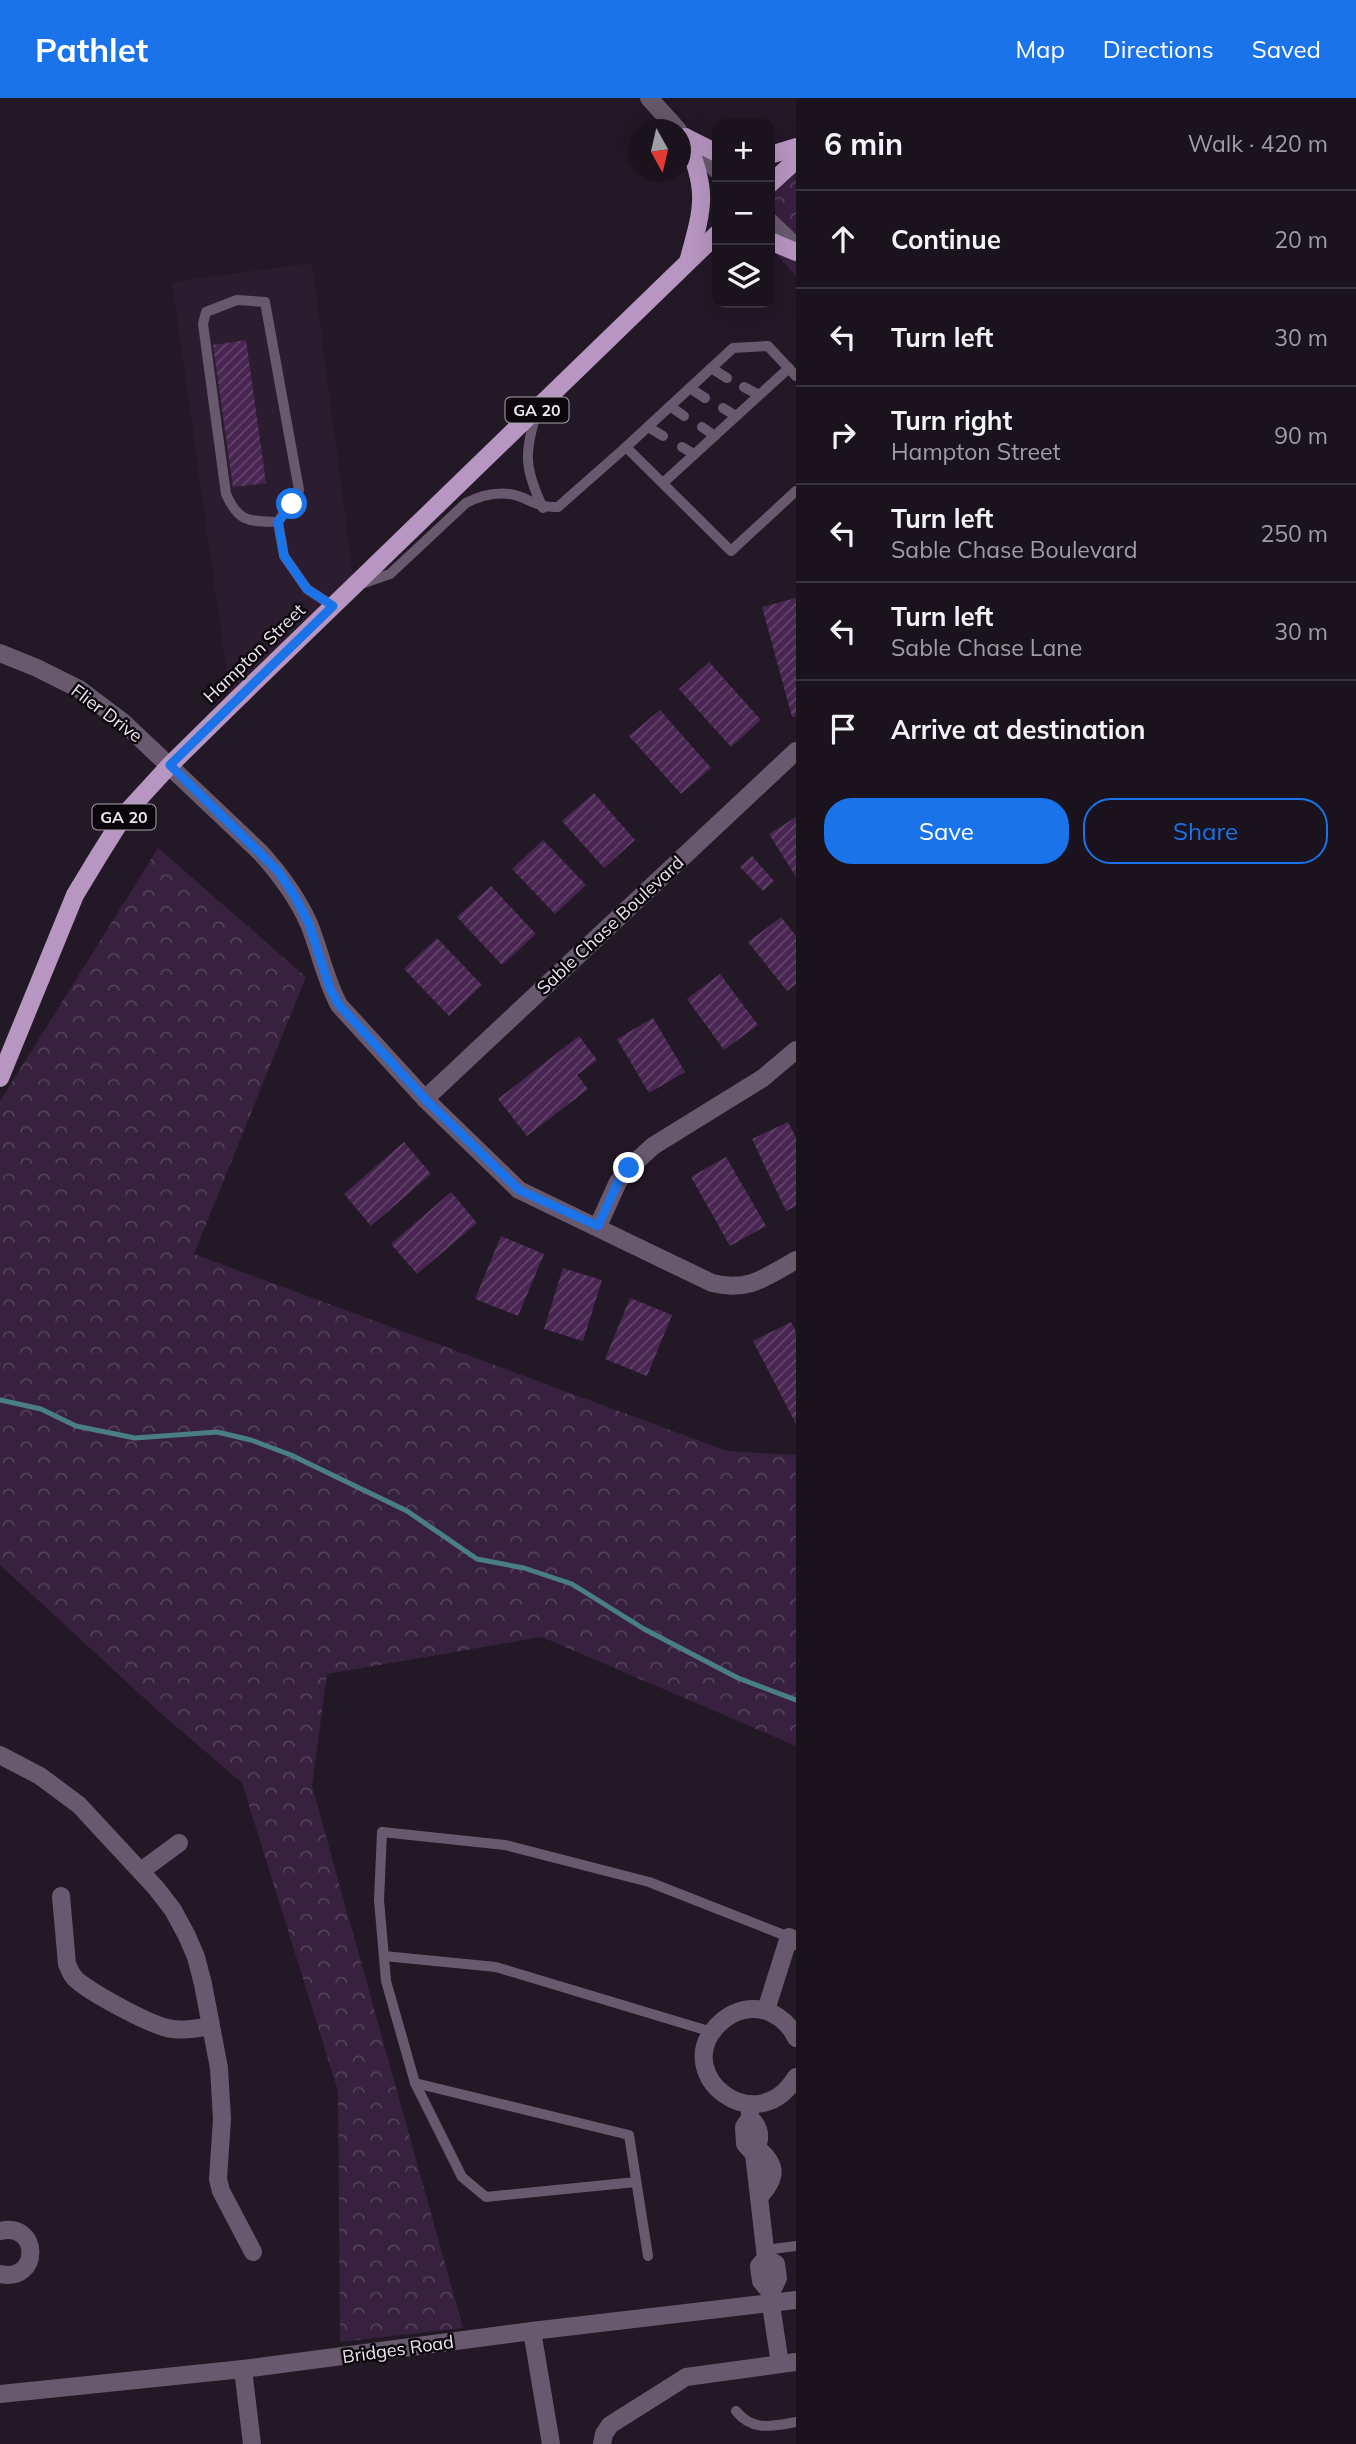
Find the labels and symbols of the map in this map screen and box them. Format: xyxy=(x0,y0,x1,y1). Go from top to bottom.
north arrow xyxy=(628,119,691,182)
road number: GA 20 xyxy=(505,398,568,422)
route start xyxy=(276,488,307,519)
street label: Hampton Street xyxy=(198,599,310,707)
street label: Flier Drive xyxy=(67,679,147,747)
road number: GA 20 xyxy=(92,804,156,830)
street label: Sable Chase Boulevard xyxy=(532,851,688,999)
route end xyxy=(613,1152,644,1183)
street label: Bridges Road xyxy=(341,2330,455,2368)

